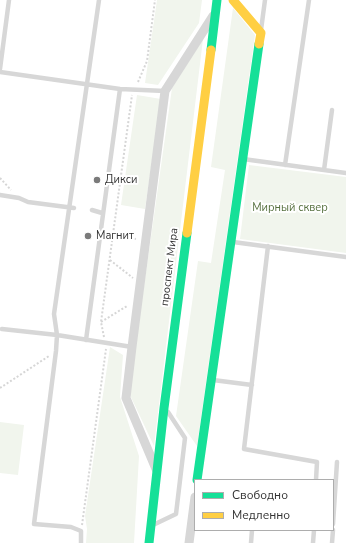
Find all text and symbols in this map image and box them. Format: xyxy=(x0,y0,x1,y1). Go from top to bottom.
place label: Дикси xyxy=(105,173,137,187)
marker: Дикси xyxy=(92,175,102,185)
park label: Мирный сквер xyxy=(252,201,328,215)
street label: проспект Мира xyxy=(159,227,181,307)
place label: Магнит xyxy=(96,229,134,243)
marker: Магнит xyxy=(83,231,93,241)
legend xyxy=(194,479,334,531)
text: Свободно xyxy=(232,487,288,503)
text: Медленно xyxy=(232,507,290,523)

